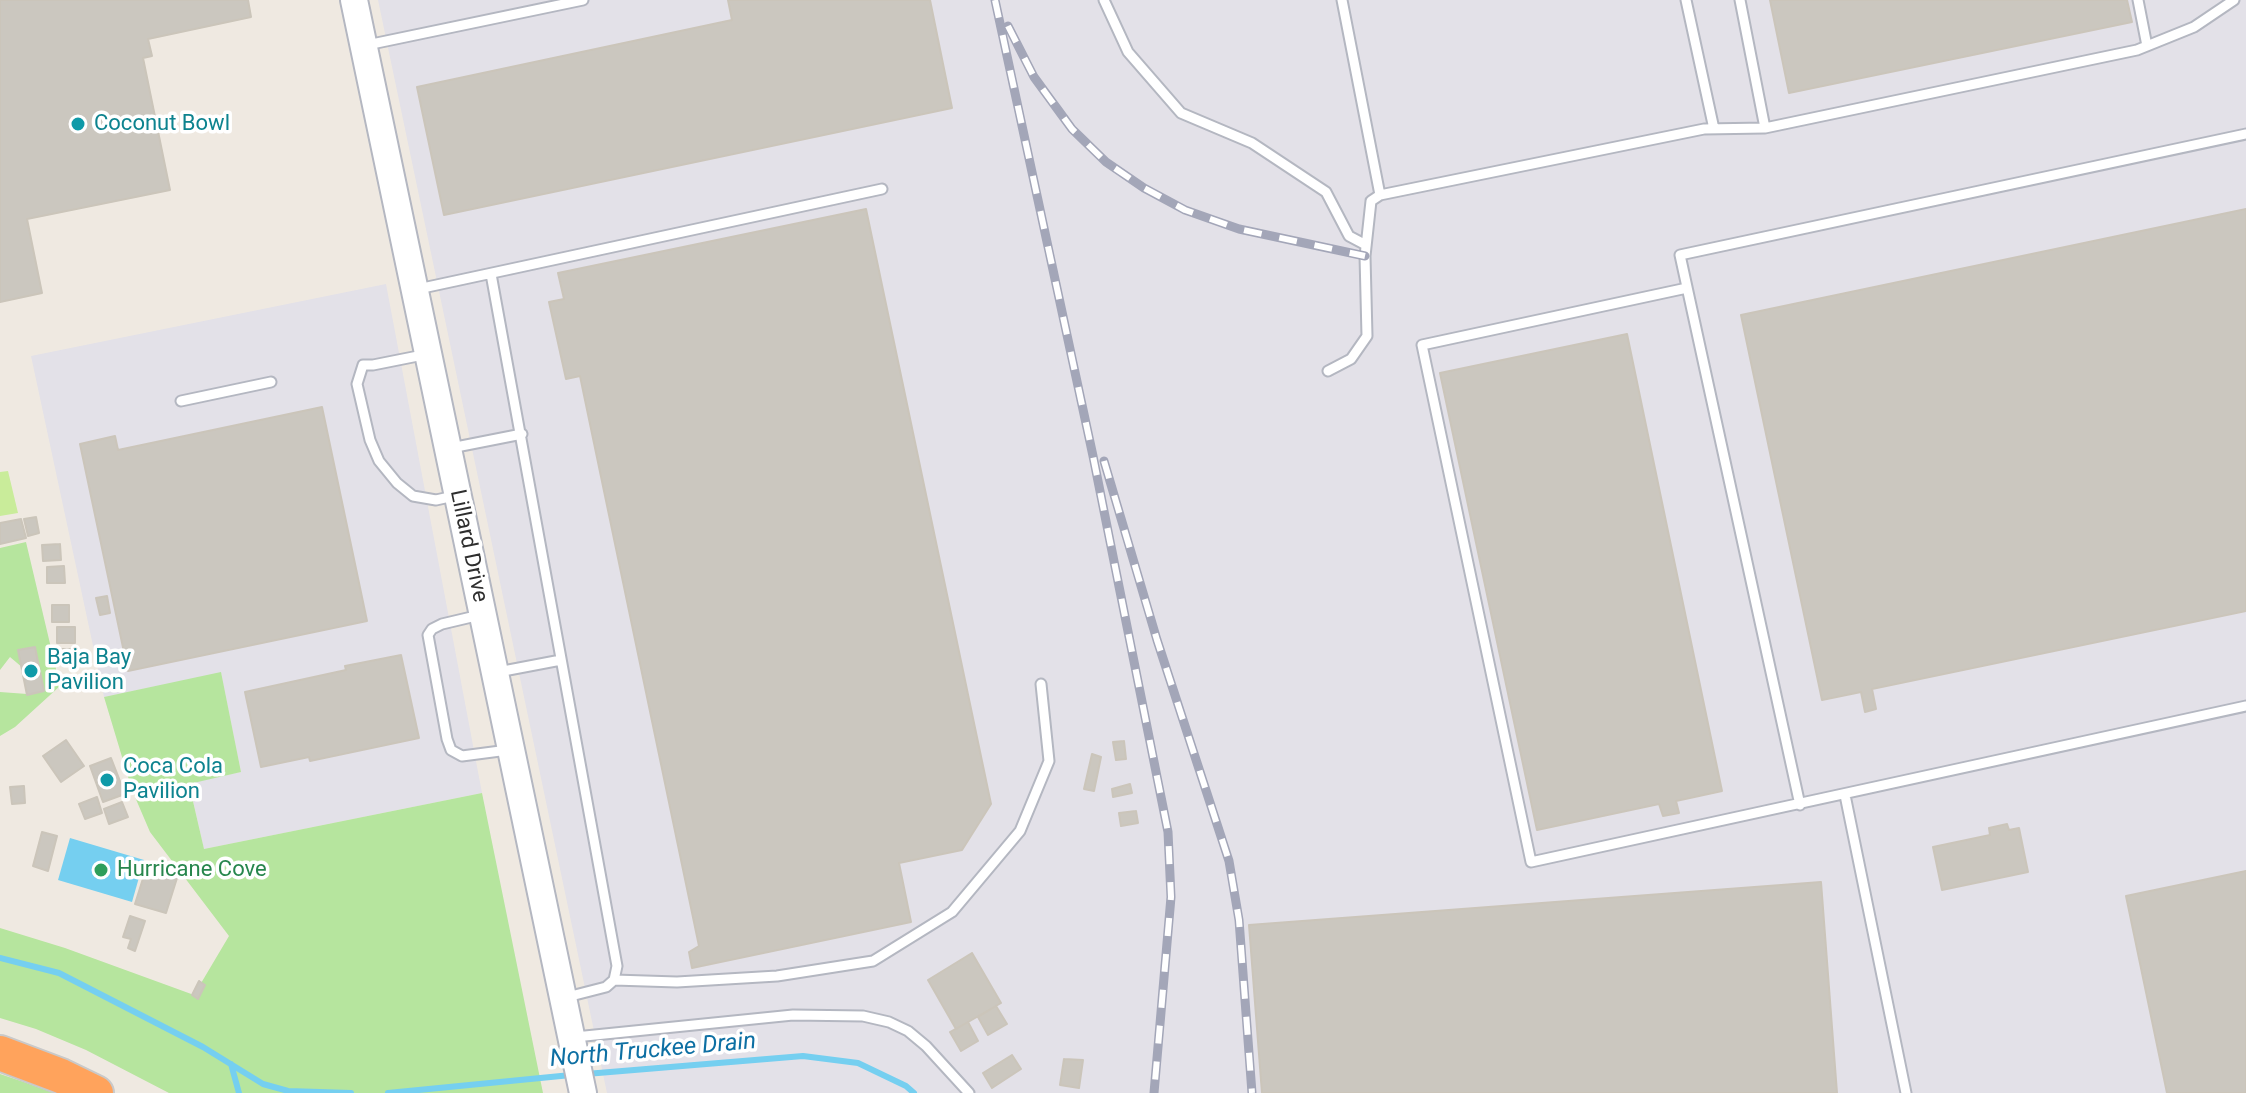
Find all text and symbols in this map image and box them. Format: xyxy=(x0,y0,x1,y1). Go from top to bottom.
place label: Coconut Bowl xyxy=(94,111,230,137)
marker: Coconut Bowl xyxy=(69,115,87,133)
street label: Lillard Drive xyxy=(443,487,493,605)
place label: Baja Bay Pavilion xyxy=(47,645,131,696)
marker: Baja Bay Pavilion xyxy=(22,662,40,680)
place label: Coca Cola Pavilion xyxy=(123,754,223,806)
marker: Coca Cola Pavilion xyxy=(98,771,116,789)
place label: Hurricane Cove xyxy=(117,857,267,883)
marker: Hurricane Cove xyxy=(92,861,110,879)
water label: North Truckee Drain xyxy=(549,1028,757,1074)

